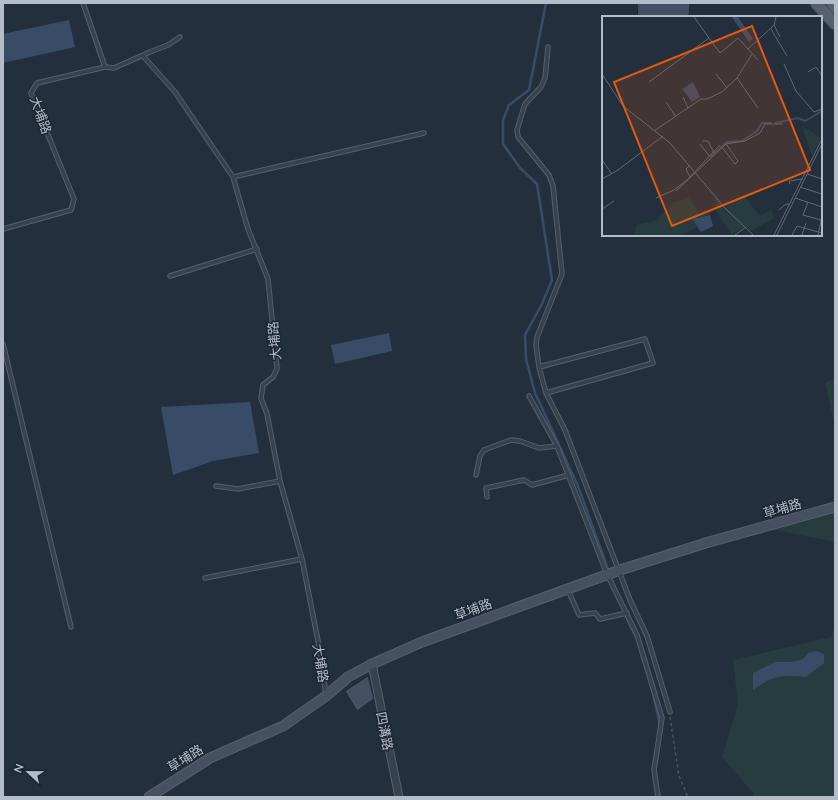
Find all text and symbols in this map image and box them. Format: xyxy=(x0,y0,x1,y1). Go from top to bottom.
inset map xyxy=(602,16,822,236)
street label: 大埔路 xyxy=(27,94,55,136)
street label: 大埔路 xyxy=(264,321,284,361)
street label: 草埔路 xyxy=(761,495,803,521)
street label: 草埔路 xyxy=(452,595,494,623)
street label: 大埔路 xyxy=(310,642,332,684)
street label: 四溝路 xyxy=(373,710,397,752)
street label: 草埔路 xyxy=(164,741,206,775)
north arrow xyxy=(8,752,48,792)
text: N xyxy=(11,762,26,774)

